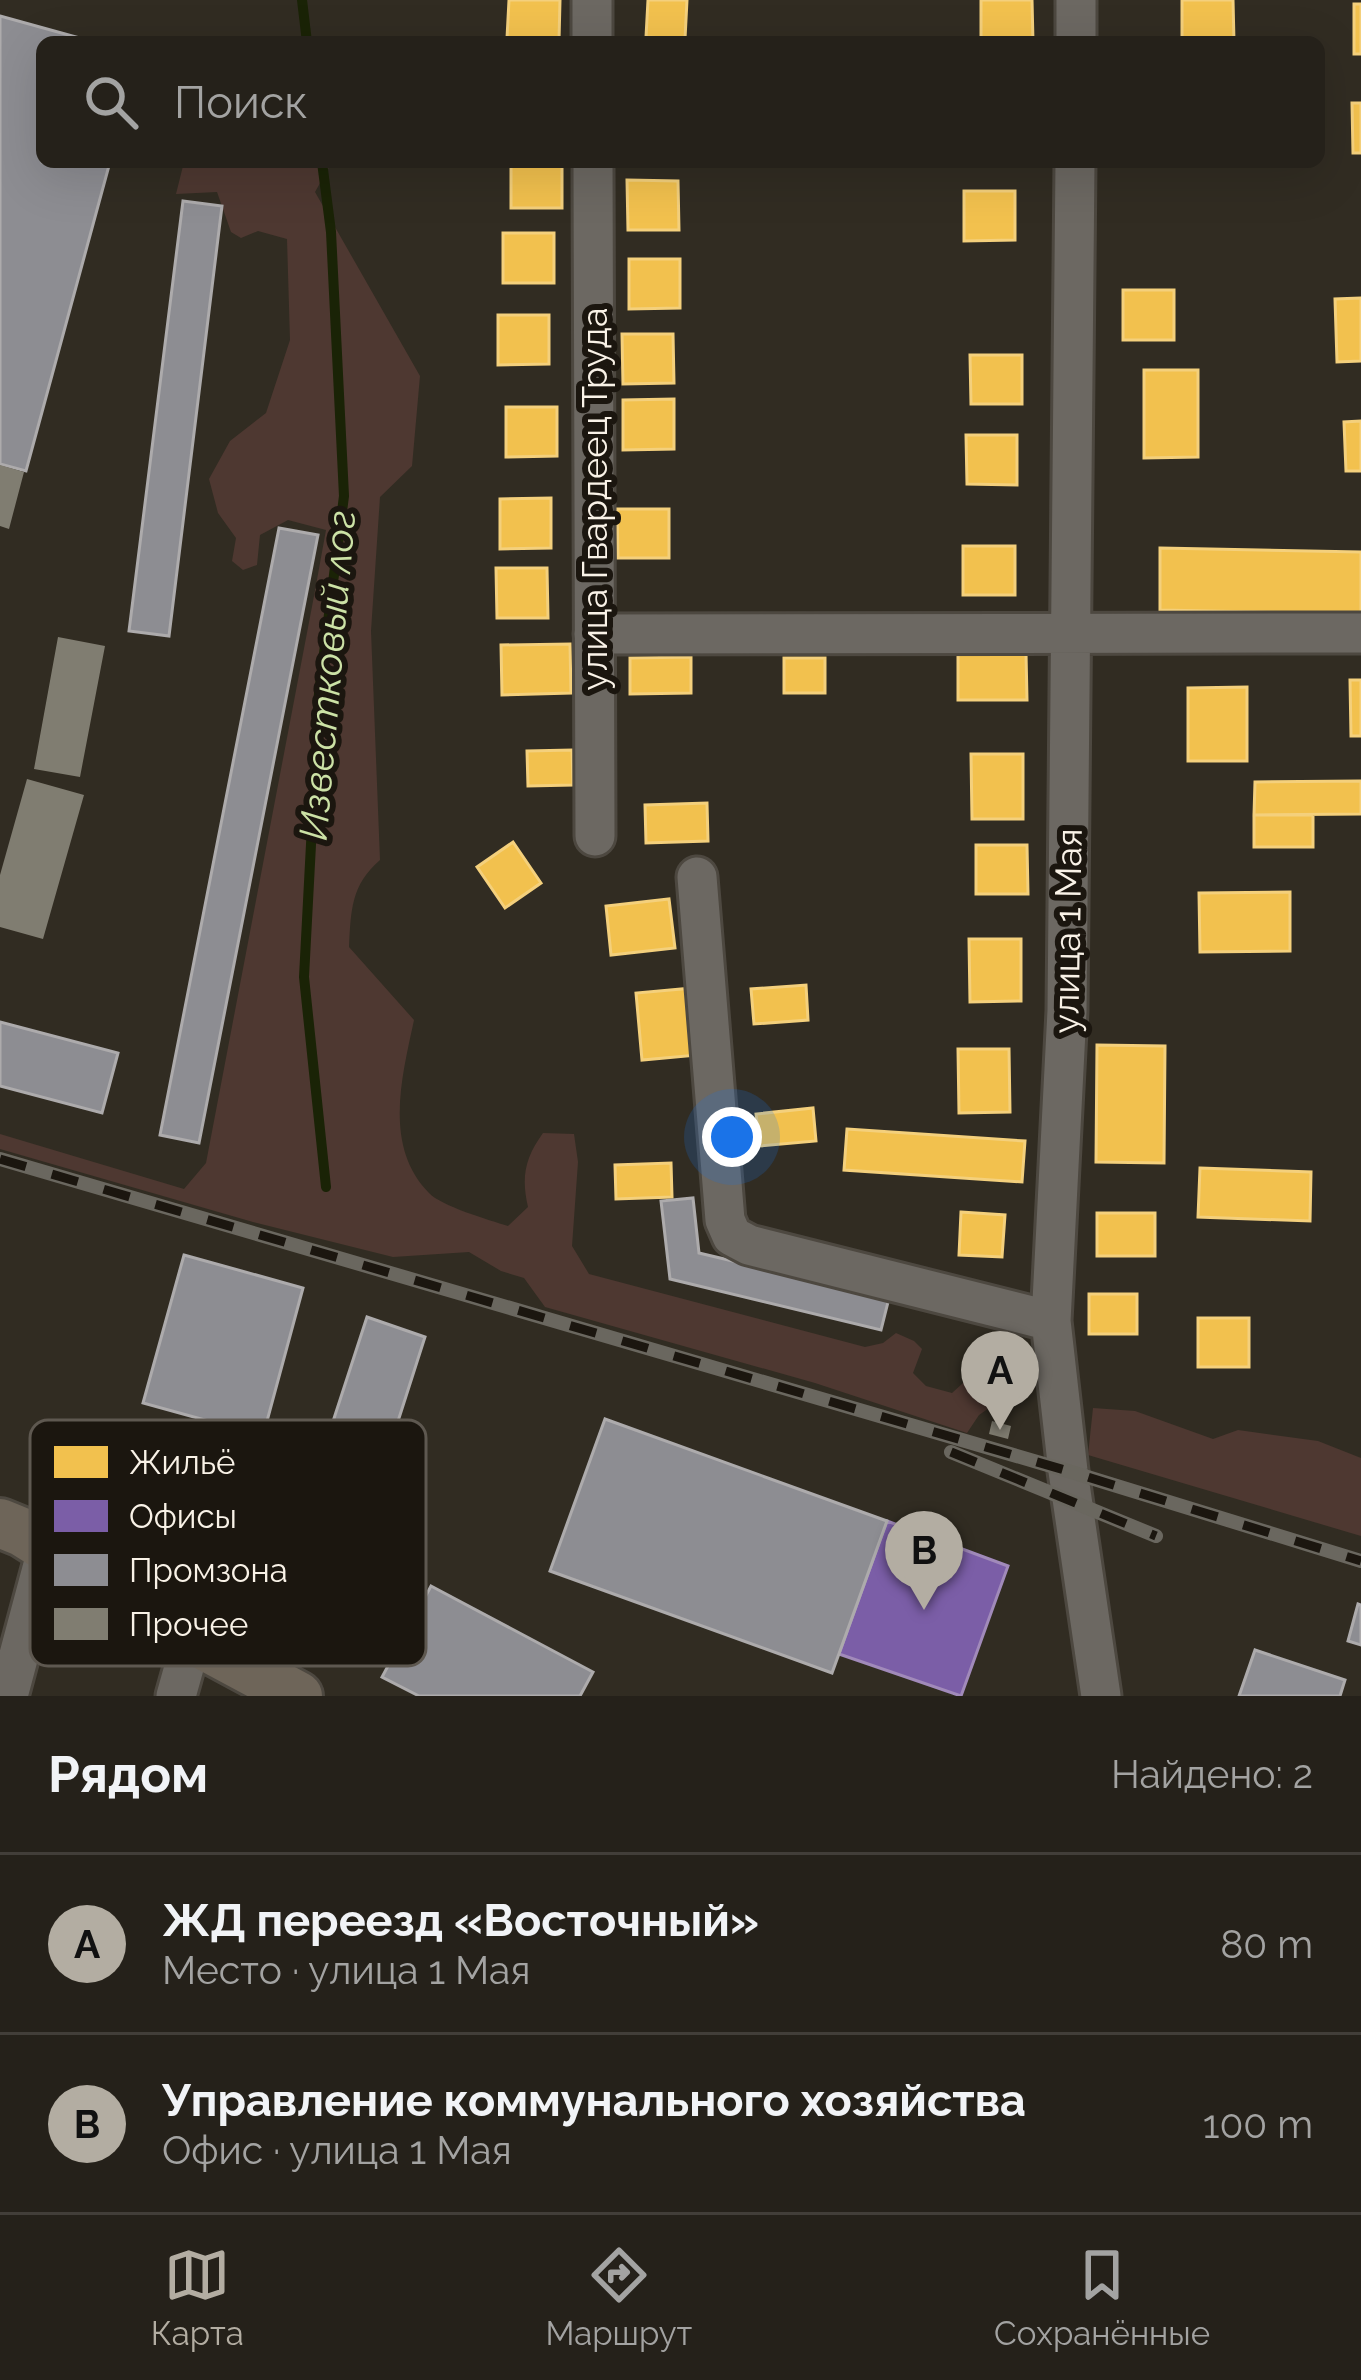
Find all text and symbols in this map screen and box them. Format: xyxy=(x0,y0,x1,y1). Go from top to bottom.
search box xyxy=(36,36,1325,168)
icon: search xyxy=(78,69,144,135)
text: Поиск xyxy=(174,76,308,129)
street label: улица Гвардеец Труда xyxy=(573,307,615,691)
water label: Известковый лог xyxy=(290,508,364,842)
street label: улица 1 Мая xyxy=(1044,828,1090,1034)
your location xyxy=(702,1107,762,1167)
pin: A xyxy=(961,1331,1039,1430)
legend xyxy=(30,1420,426,1666)
text: Жильё xyxy=(129,1443,235,1482)
text: Офисы xyxy=(129,1497,237,1536)
pin: B xyxy=(885,1511,963,1610)
text: Промзона xyxy=(129,1551,288,1590)
text: Прочее xyxy=(129,1605,248,1644)
text: Рядом xyxy=(48,1744,208,1804)
text: Найдено: 2 xyxy=(1111,1751,1313,1797)
text: ЖД переезд «Восточный» xyxy=(162,1894,759,1947)
text: A xyxy=(74,1921,100,1967)
text: 80 m xyxy=(1220,1921,1313,1967)
text: Место · улица 1 Мая xyxy=(162,1947,531,1993)
text: Управление коммунального хозяйства xyxy=(162,2074,1026,2127)
text: B xyxy=(74,2101,100,2147)
text: 100 m xyxy=(1203,2101,1313,2147)
text: Офис · улица 1 Мая xyxy=(162,2127,512,2173)
tab: Карта xyxy=(151,2242,244,2353)
tab: Маршрут xyxy=(545,2242,692,2353)
tab: Сохранённые xyxy=(994,2242,1210,2353)

